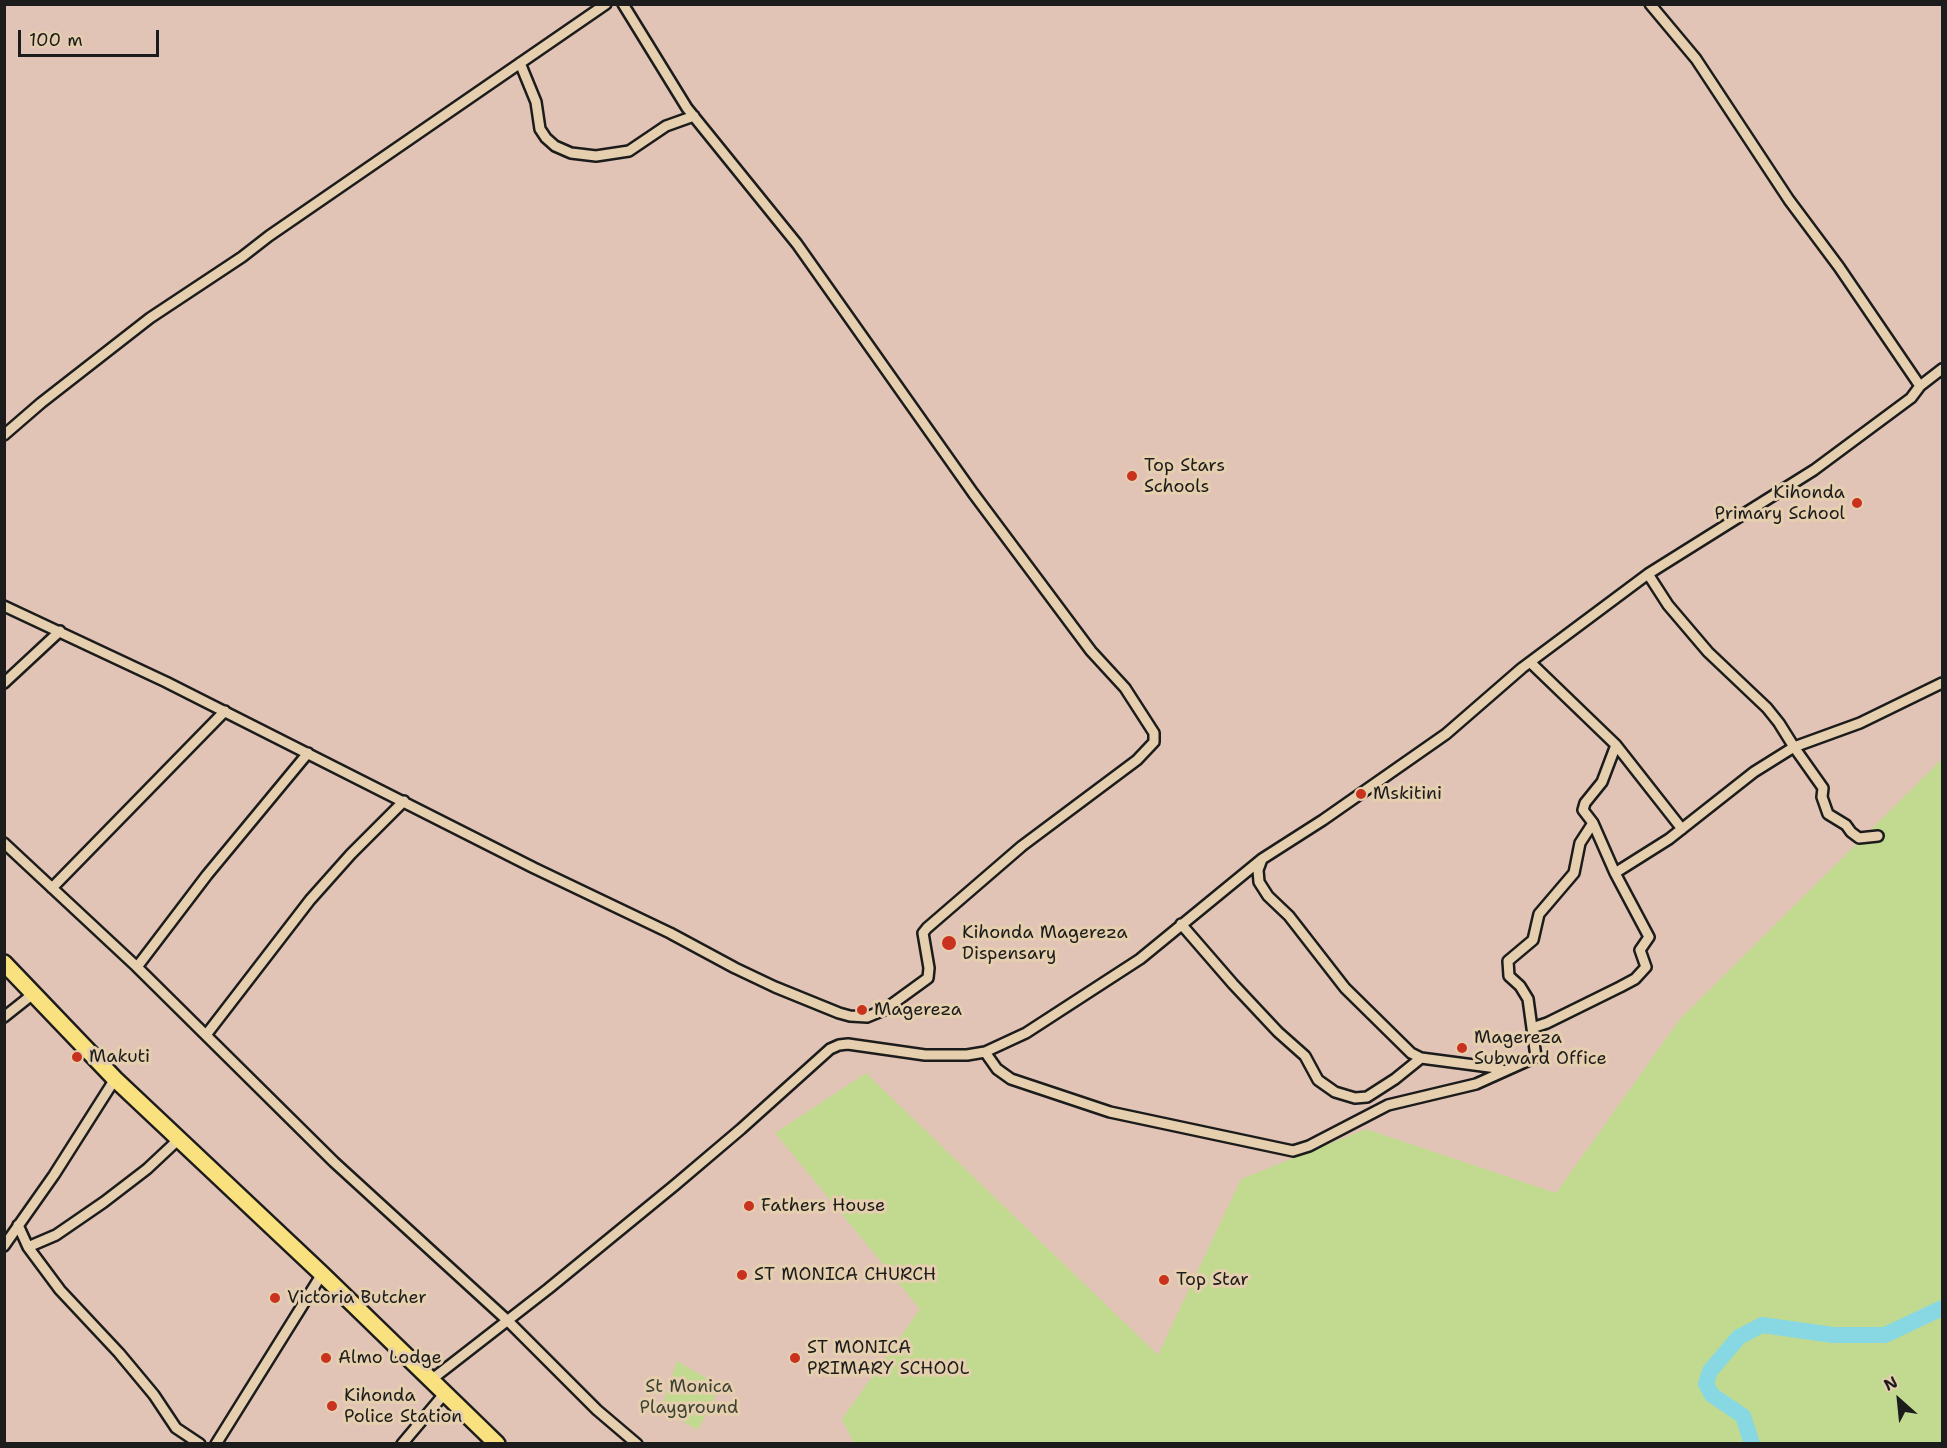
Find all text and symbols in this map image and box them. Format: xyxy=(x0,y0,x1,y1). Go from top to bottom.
scale bar xyxy=(21,18,162,56)
text: 100 m xyxy=(29,28,83,52)
place label: Top Stars Schools xyxy=(1144,455,1225,498)
marker: Top Stars Schools xyxy=(1125,469,1139,483)
place label: Kihonda Primary School xyxy=(1715,482,1845,524)
marker: Kihonda Primary School xyxy=(1850,496,1864,510)
place label: Mskitini xyxy=(1373,783,1442,805)
marker: Mskitini xyxy=(1354,787,1368,801)
place label: Kihonda Magereza Dispensary xyxy=(962,922,1128,964)
marker: Kihonda Magereza Dispensary xyxy=(940,934,958,952)
place label: Magereza xyxy=(874,999,962,1021)
marker: Magereza xyxy=(855,1003,869,1017)
place label: Magereza Subward Office xyxy=(1474,1027,1607,1070)
marker: Magereza Subward Office xyxy=(1455,1041,1469,1055)
place label: Makuti xyxy=(89,1046,150,1068)
marker: Makuti xyxy=(70,1050,84,1064)
place label: Fathers House xyxy=(761,1195,885,1217)
marker: Fathers House xyxy=(742,1199,756,1213)
place label: ST MONICA CHURCH xyxy=(754,1264,936,1286)
marker: ST MONICA CHURCH xyxy=(735,1268,749,1282)
place label: Top Star xyxy=(1176,1269,1249,1291)
marker: Top Star xyxy=(1157,1273,1171,1287)
place label: Victoria Butcher xyxy=(287,1287,427,1309)
marker: Victoria Butcher xyxy=(268,1291,282,1305)
place label: ST MONICA PRIMARY SCHOOL xyxy=(807,1337,969,1380)
place label: Almo Lodge xyxy=(338,1347,442,1369)
marker: Almo Lodge xyxy=(319,1351,333,1365)
marker: ST MONICA PRIMARY SCHOOL xyxy=(788,1351,802,1365)
north arrow xyxy=(1869,1370,1929,1430)
text: N xyxy=(1880,1371,1901,1396)
park label: St Monica Playground xyxy=(640,1376,738,1418)
place label: Kihonda Police Station xyxy=(344,1385,462,1428)
marker: Kihonda Police Station xyxy=(325,1399,339,1413)

